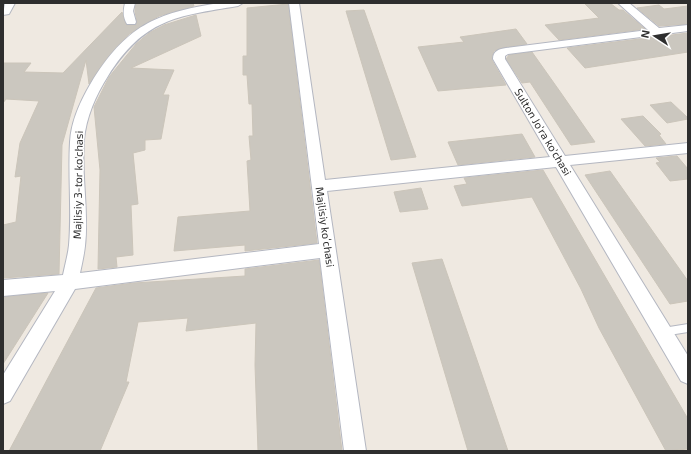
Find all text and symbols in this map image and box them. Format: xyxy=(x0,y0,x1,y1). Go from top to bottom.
north arrow xyxy=(635,16,675,56)
text: N xyxy=(638,29,652,39)
street label: Sulton Jo'ra ko'chasi xyxy=(512,86,575,178)
street label: Majlisiy 3-tor ko'chasi xyxy=(70,131,86,239)
street label: Majlisiy koʻchasi xyxy=(312,186,338,268)

